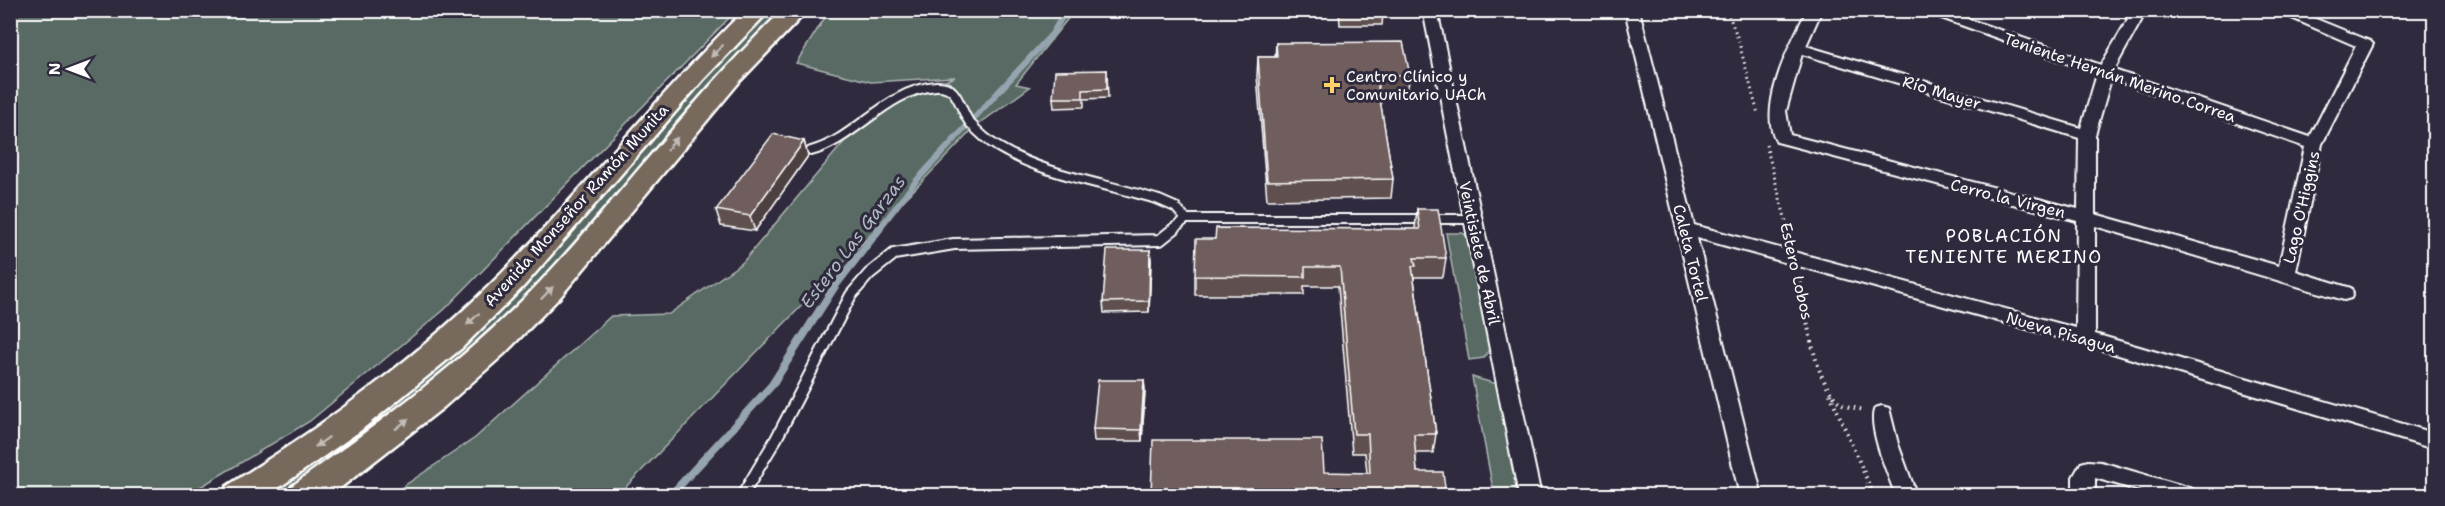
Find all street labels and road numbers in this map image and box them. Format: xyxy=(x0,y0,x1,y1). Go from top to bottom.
street label: Teniente Hernán Merino Correa xyxy=(2001,28,2239,127)
street label: Río Mayer xyxy=(1900,71,1984,114)
street label: Avenida Monseñor Ramón Munita xyxy=(480,100,673,311)
street label: Lago O'Higgins xyxy=(2278,149,2325,266)
street label: Cerro la Virgen xyxy=(1948,174,2068,223)
street label: Veintisiete de Abril xyxy=(1454,179,1505,327)
street label: Caleta Tortel xyxy=(1668,202,1713,304)
street label: Estero Lobos xyxy=(1775,220,1818,322)
street label: Nueva Pisagua xyxy=(2004,307,2118,358)

